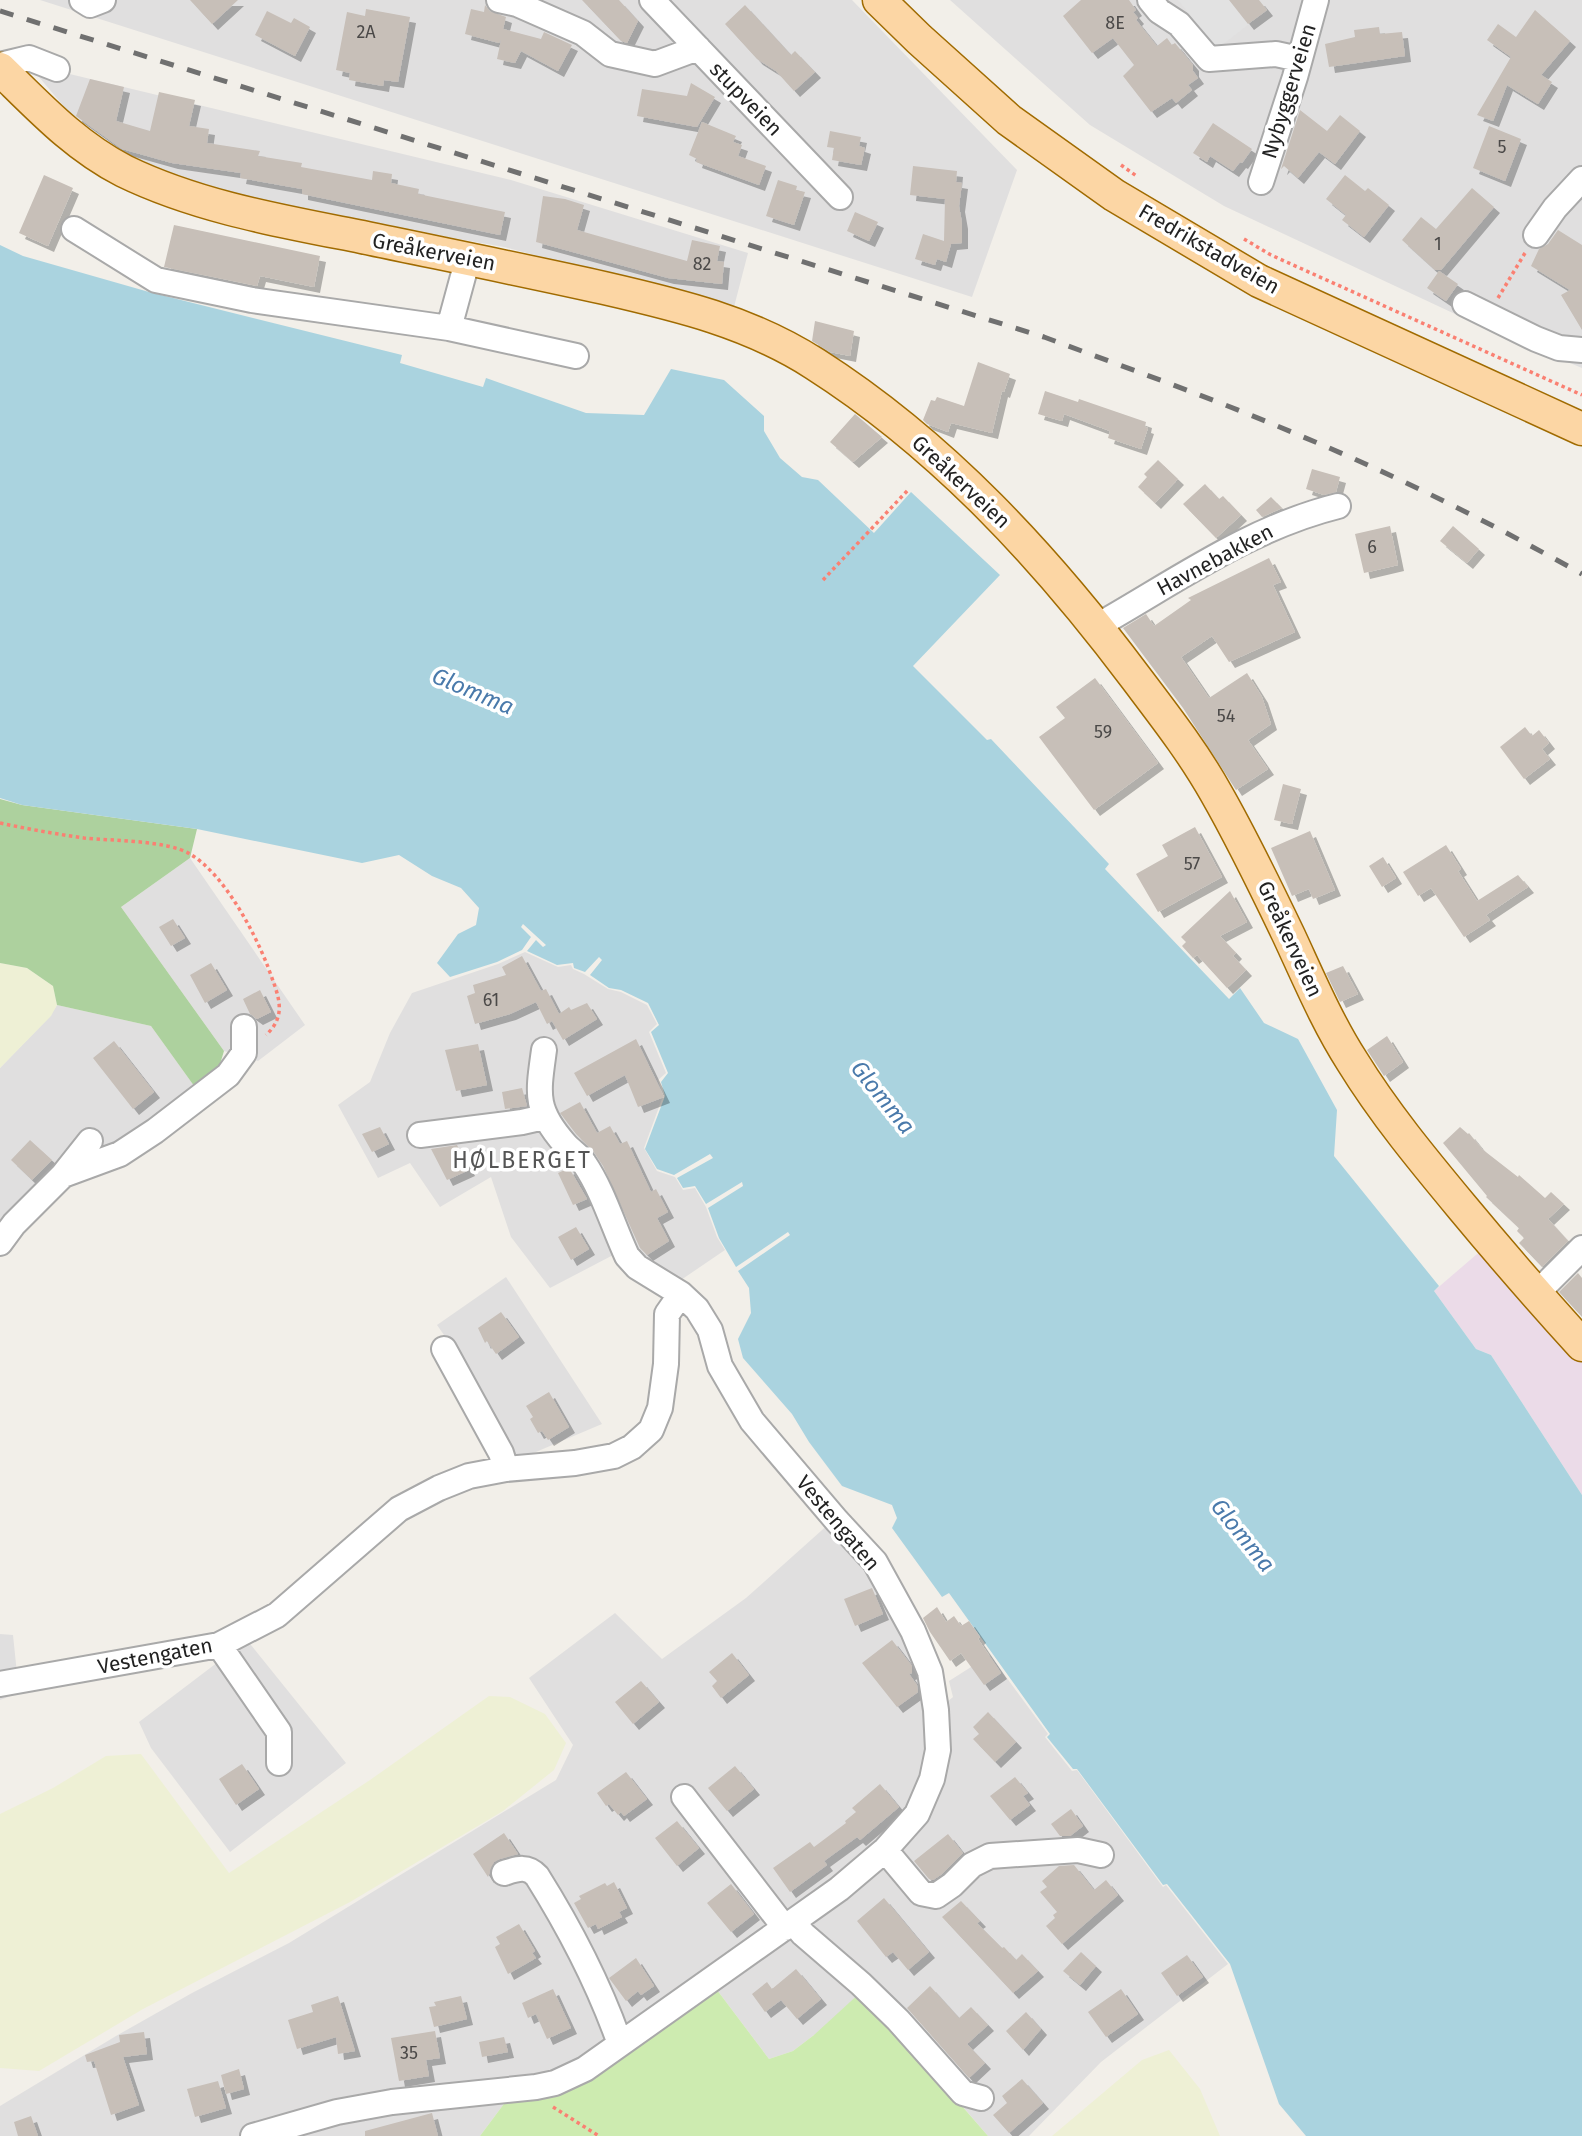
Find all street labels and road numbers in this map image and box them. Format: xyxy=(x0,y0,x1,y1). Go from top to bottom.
street label: Nybyggerveien xyxy=(1256,20,1322,162)
street label: stupveien xyxy=(704,56,788,142)
street label: Fredrikstadveien xyxy=(1134,198,1284,300)
street label: Greåkerveien xyxy=(370,227,498,277)
street label: Greåkerveien xyxy=(906,430,1016,534)
street label: Havnebakken xyxy=(1152,518,1278,602)
street label: Greåkerveien xyxy=(1252,877,1328,1001)
street label: Vestengaten xyxy=(791,1470,885,1576)
street label: Vestengaten xyxy=(95,1632,215,1680)

